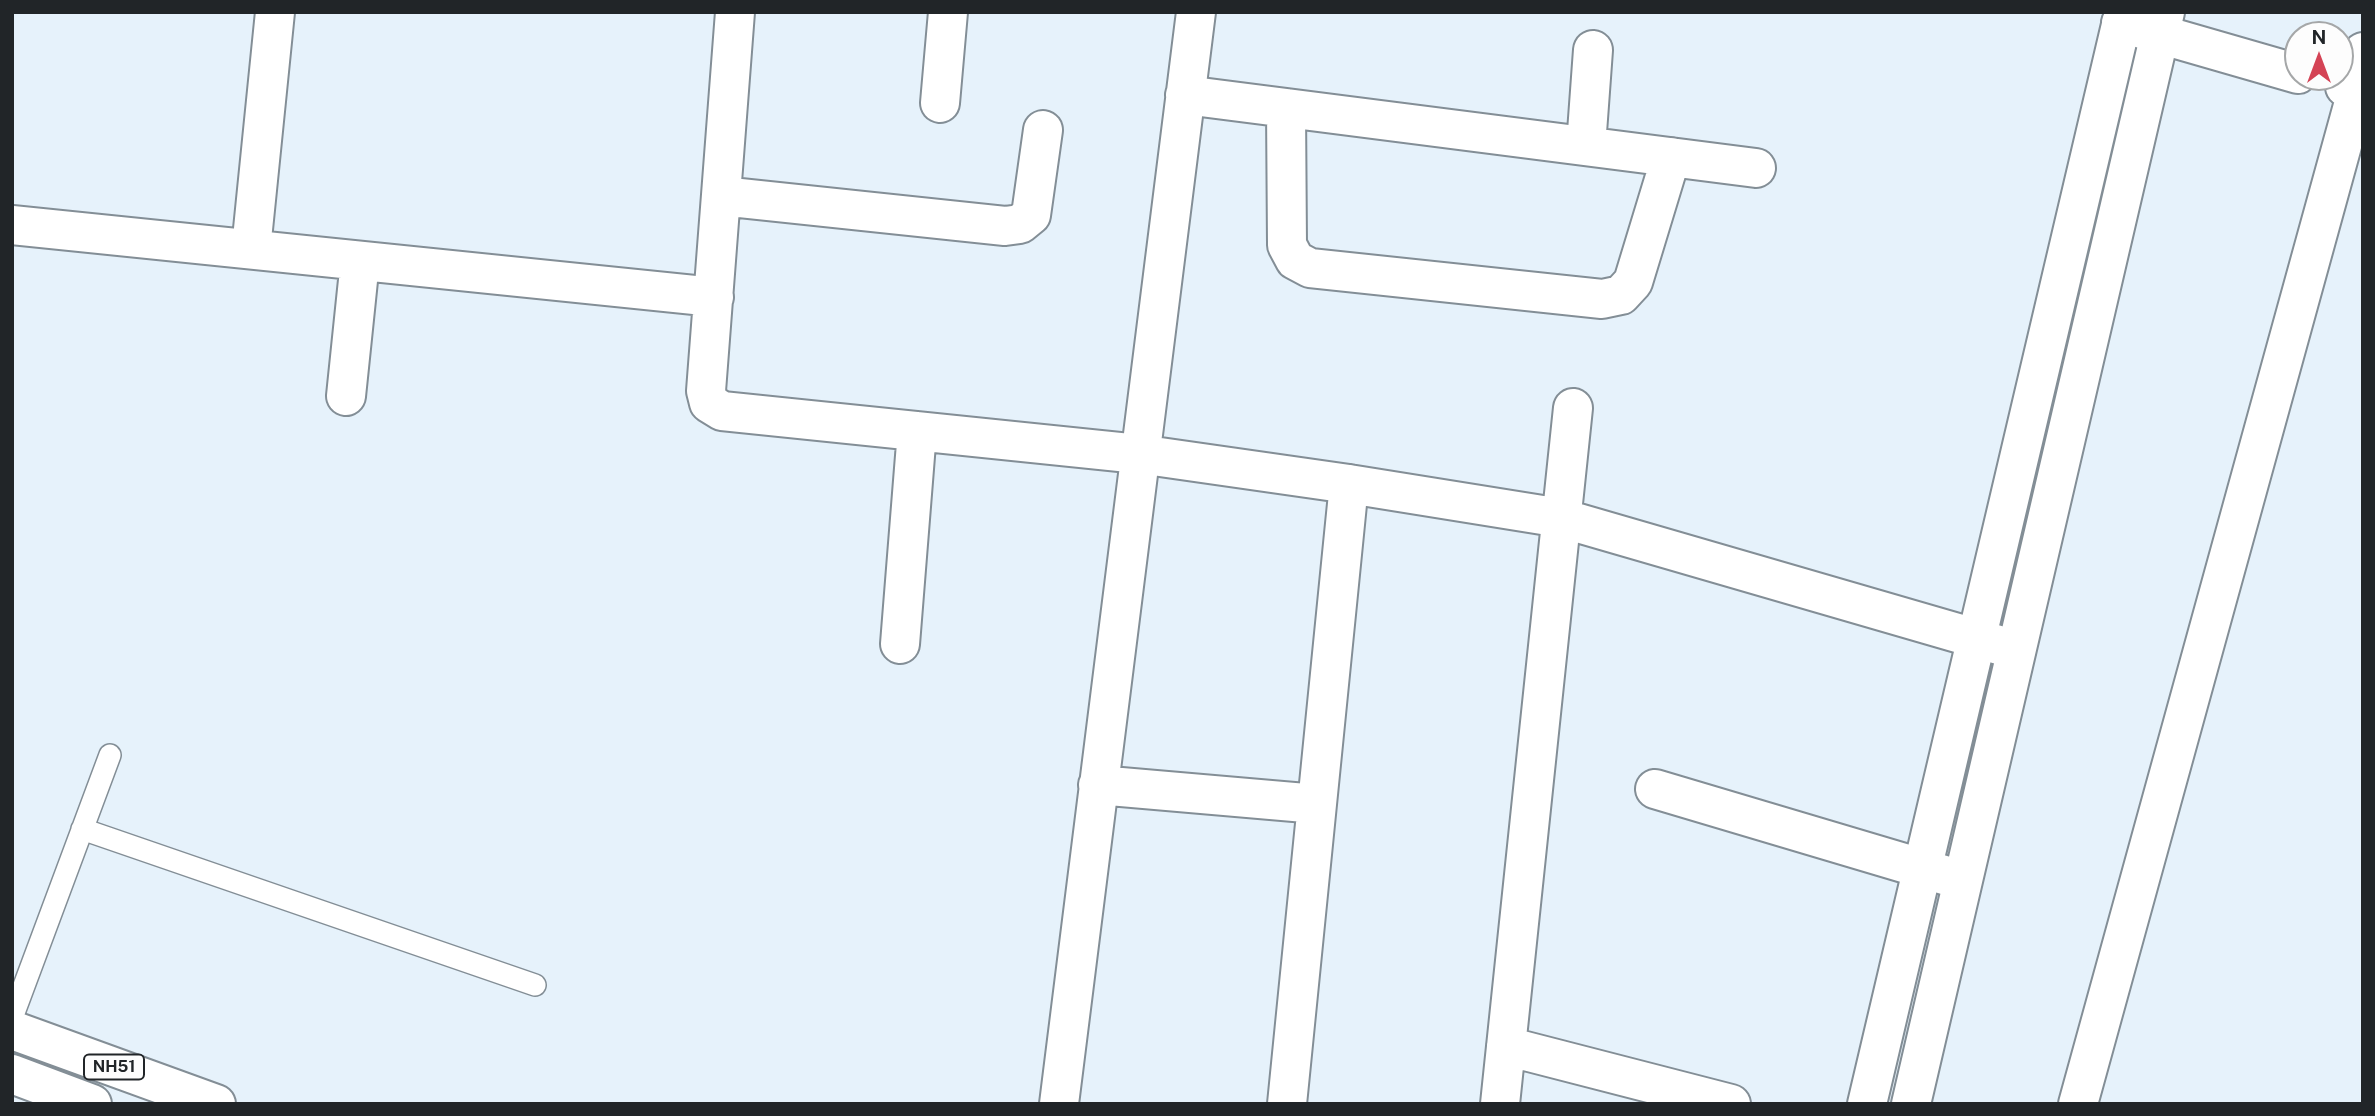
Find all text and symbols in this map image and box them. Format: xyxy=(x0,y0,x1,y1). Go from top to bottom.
north arrow xyxy=(2284,21,2354,91)
text: N xyxy=(2312,26,2326,48)
road number: NH51 xyxy=(84,1054,144,1079)

